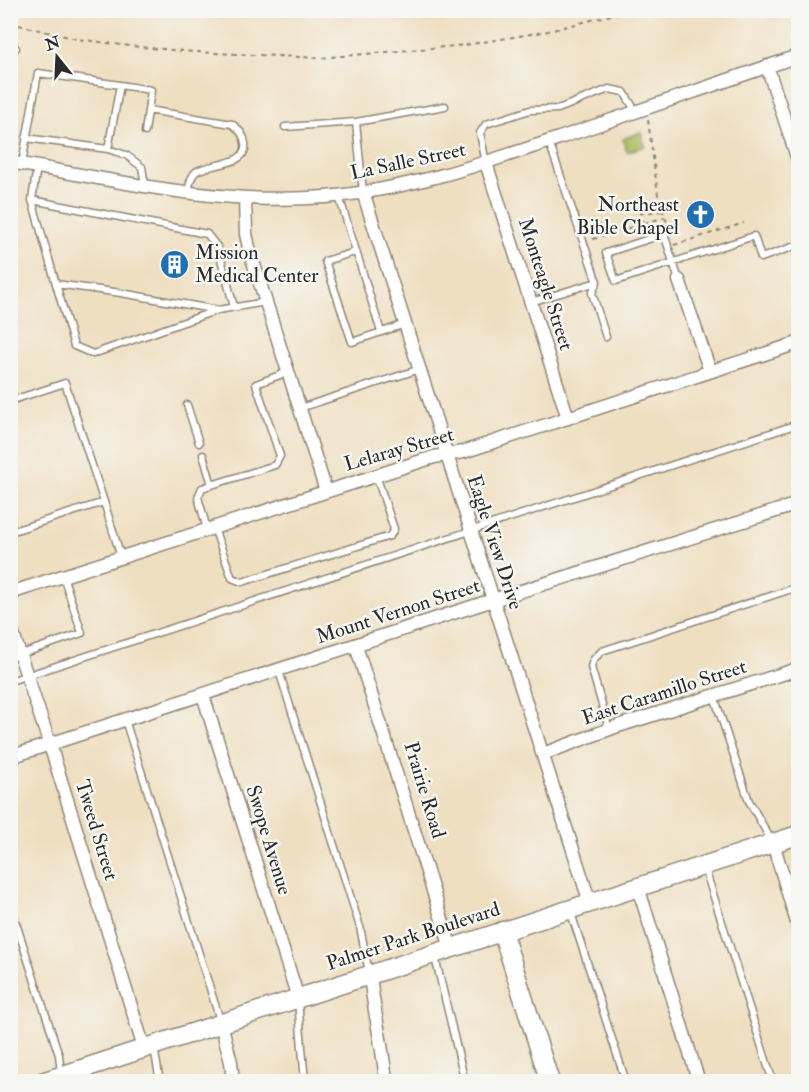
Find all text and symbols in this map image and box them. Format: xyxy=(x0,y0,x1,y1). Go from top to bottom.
north arrow xyxy=(27,27,87,87)
text: N xyxy=(42,32,63,56)
street label: La Salle Street xyxy=(348,136,468,185)
place label: Northeast Bible Chapel xyxy=(576,192,680,241)
church icon: Northeast Bible Chapel xyxy=(684,199,716,231)
street label: Monteagle Street xyxy=(513,215,579,354)
place label: Mission Medical Center xyxy=(195,240,319,288)
building icon: Mission Medical Center xyxy=(158,248,190,280)
street label: Lelaray Street xyxy=(341,421,457,477)
street label: Eagle View Drive xyxy=(461,472,529,612)
street label: Mount Vernon Street xyxy=(313,573,484,649)
street label: East Caramillo Street xyxy=(579,653,750,730)
street label: Prairie Road xyxy=(398,739,452,841)
street label: Tweed Street xyxy=(70,777,124,884)
street label: Swope Avenue xyxy=(240,782,298,898)
street label: Palmer Park Boulevard xyxy=(323,896,503,976)

